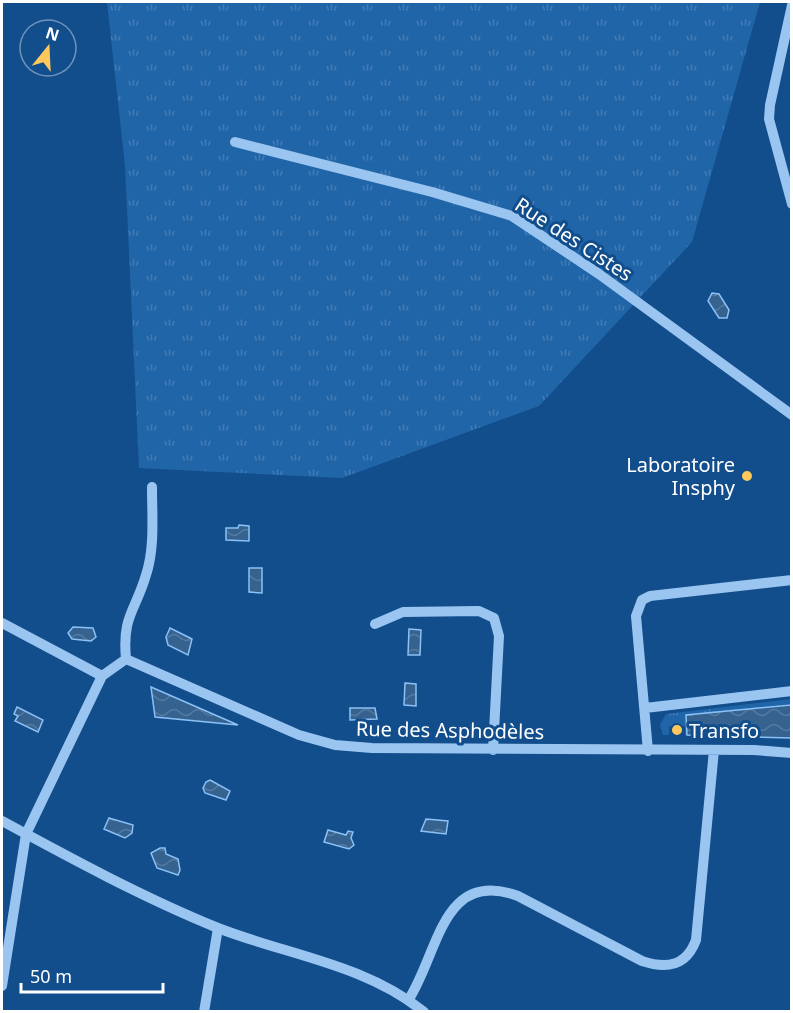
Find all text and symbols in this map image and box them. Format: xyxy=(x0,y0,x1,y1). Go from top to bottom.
north arrow xyxy=(18,18,78,78)
text: N xyxy=(43,21,62,46)
street label: Rue des Cistes xyxy=(510,191,638,287)
place label: Laboratoire Insphy xyxy=(626,451,736,501)
marker: Laboratoire Insphy xyxy=(740,469,754,483)
street label: Rue des Asphodèles xyxy=(356,715,544,745)
place label: Transfo xyxy=(689,717,759,744)
marker: Transfo xyxy=(670,723,684,737)
scale bar xyxy=(21,956,164,994)
text: 50 m xyxy=(30,964,72,988)

